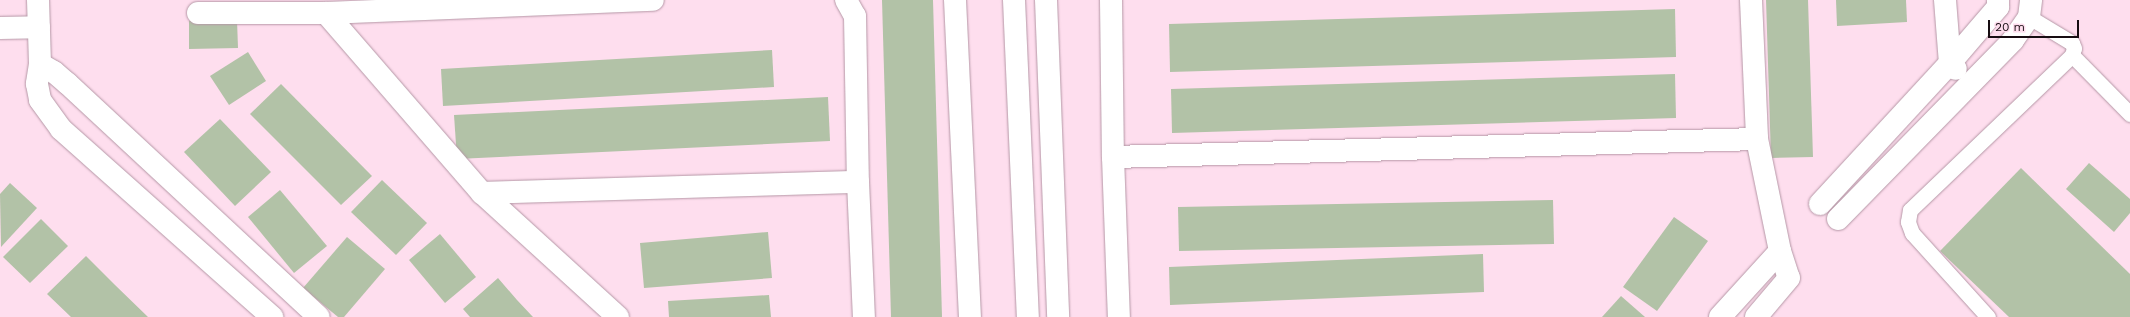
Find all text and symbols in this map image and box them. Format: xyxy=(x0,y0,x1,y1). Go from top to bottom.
scale bar xyxy=(1990,12,2081,38)
text: 20 m xyxy=(1995,20,2025,34)

